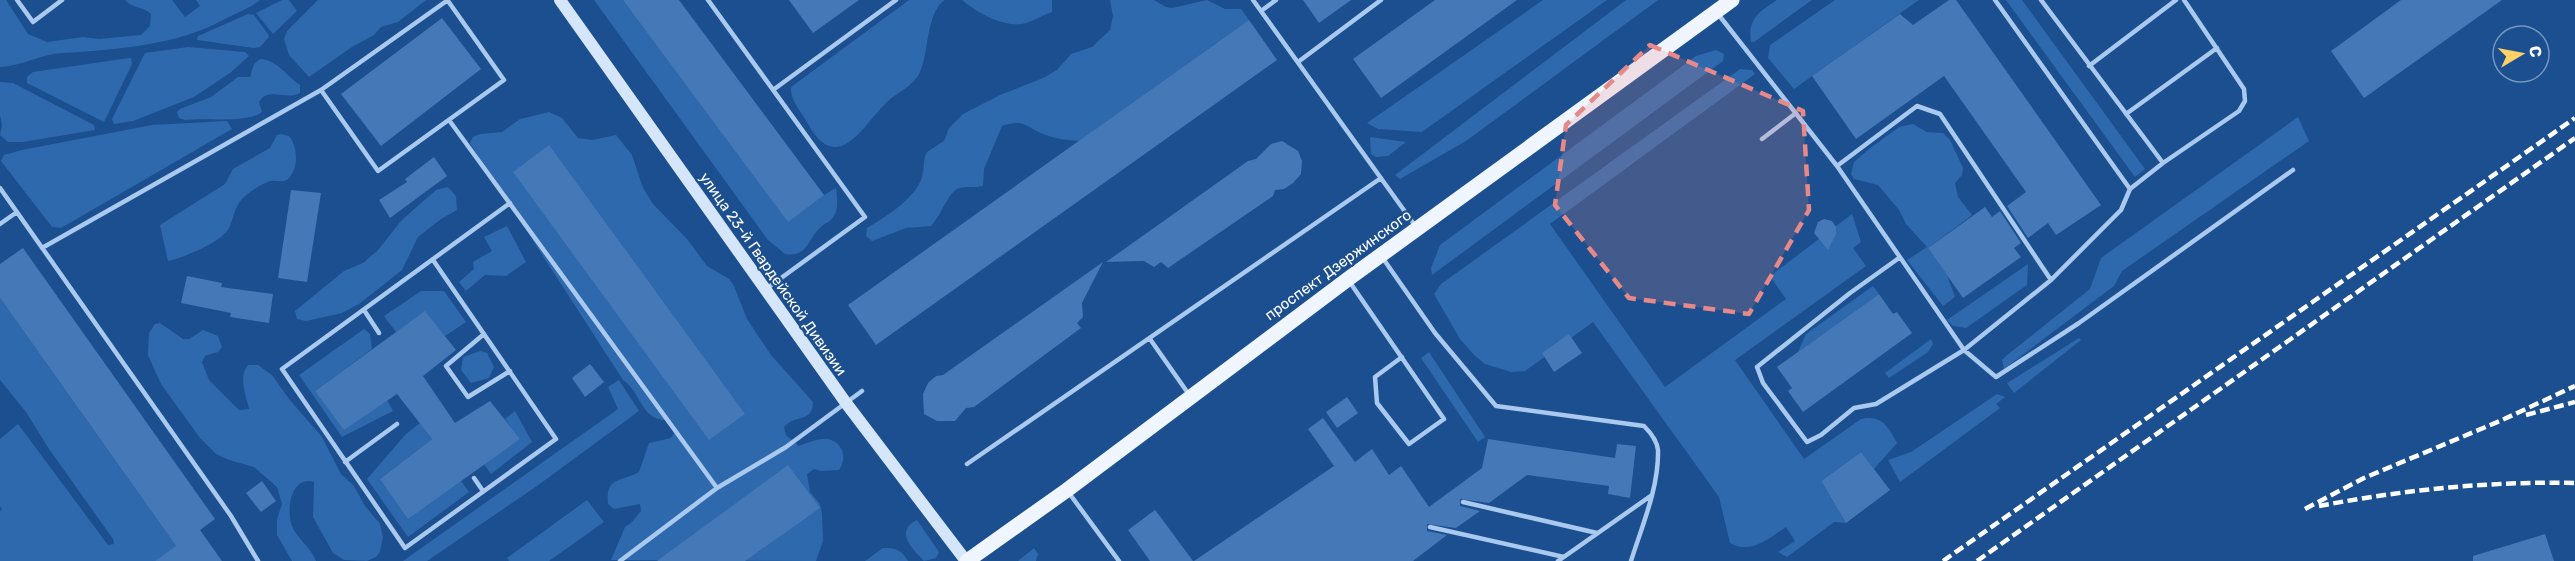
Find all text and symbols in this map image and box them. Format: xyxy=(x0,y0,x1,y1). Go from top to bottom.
north arrow xyxy=(2491,24,2551,84)
text: С xyxy=(2525,44,2546,59)
street label: улица 23-й Гвардейской Дивизии xyxy=(696,169,850,379)
street label: проспект Дзержинского xyxy=(1261,206,1415,324)

